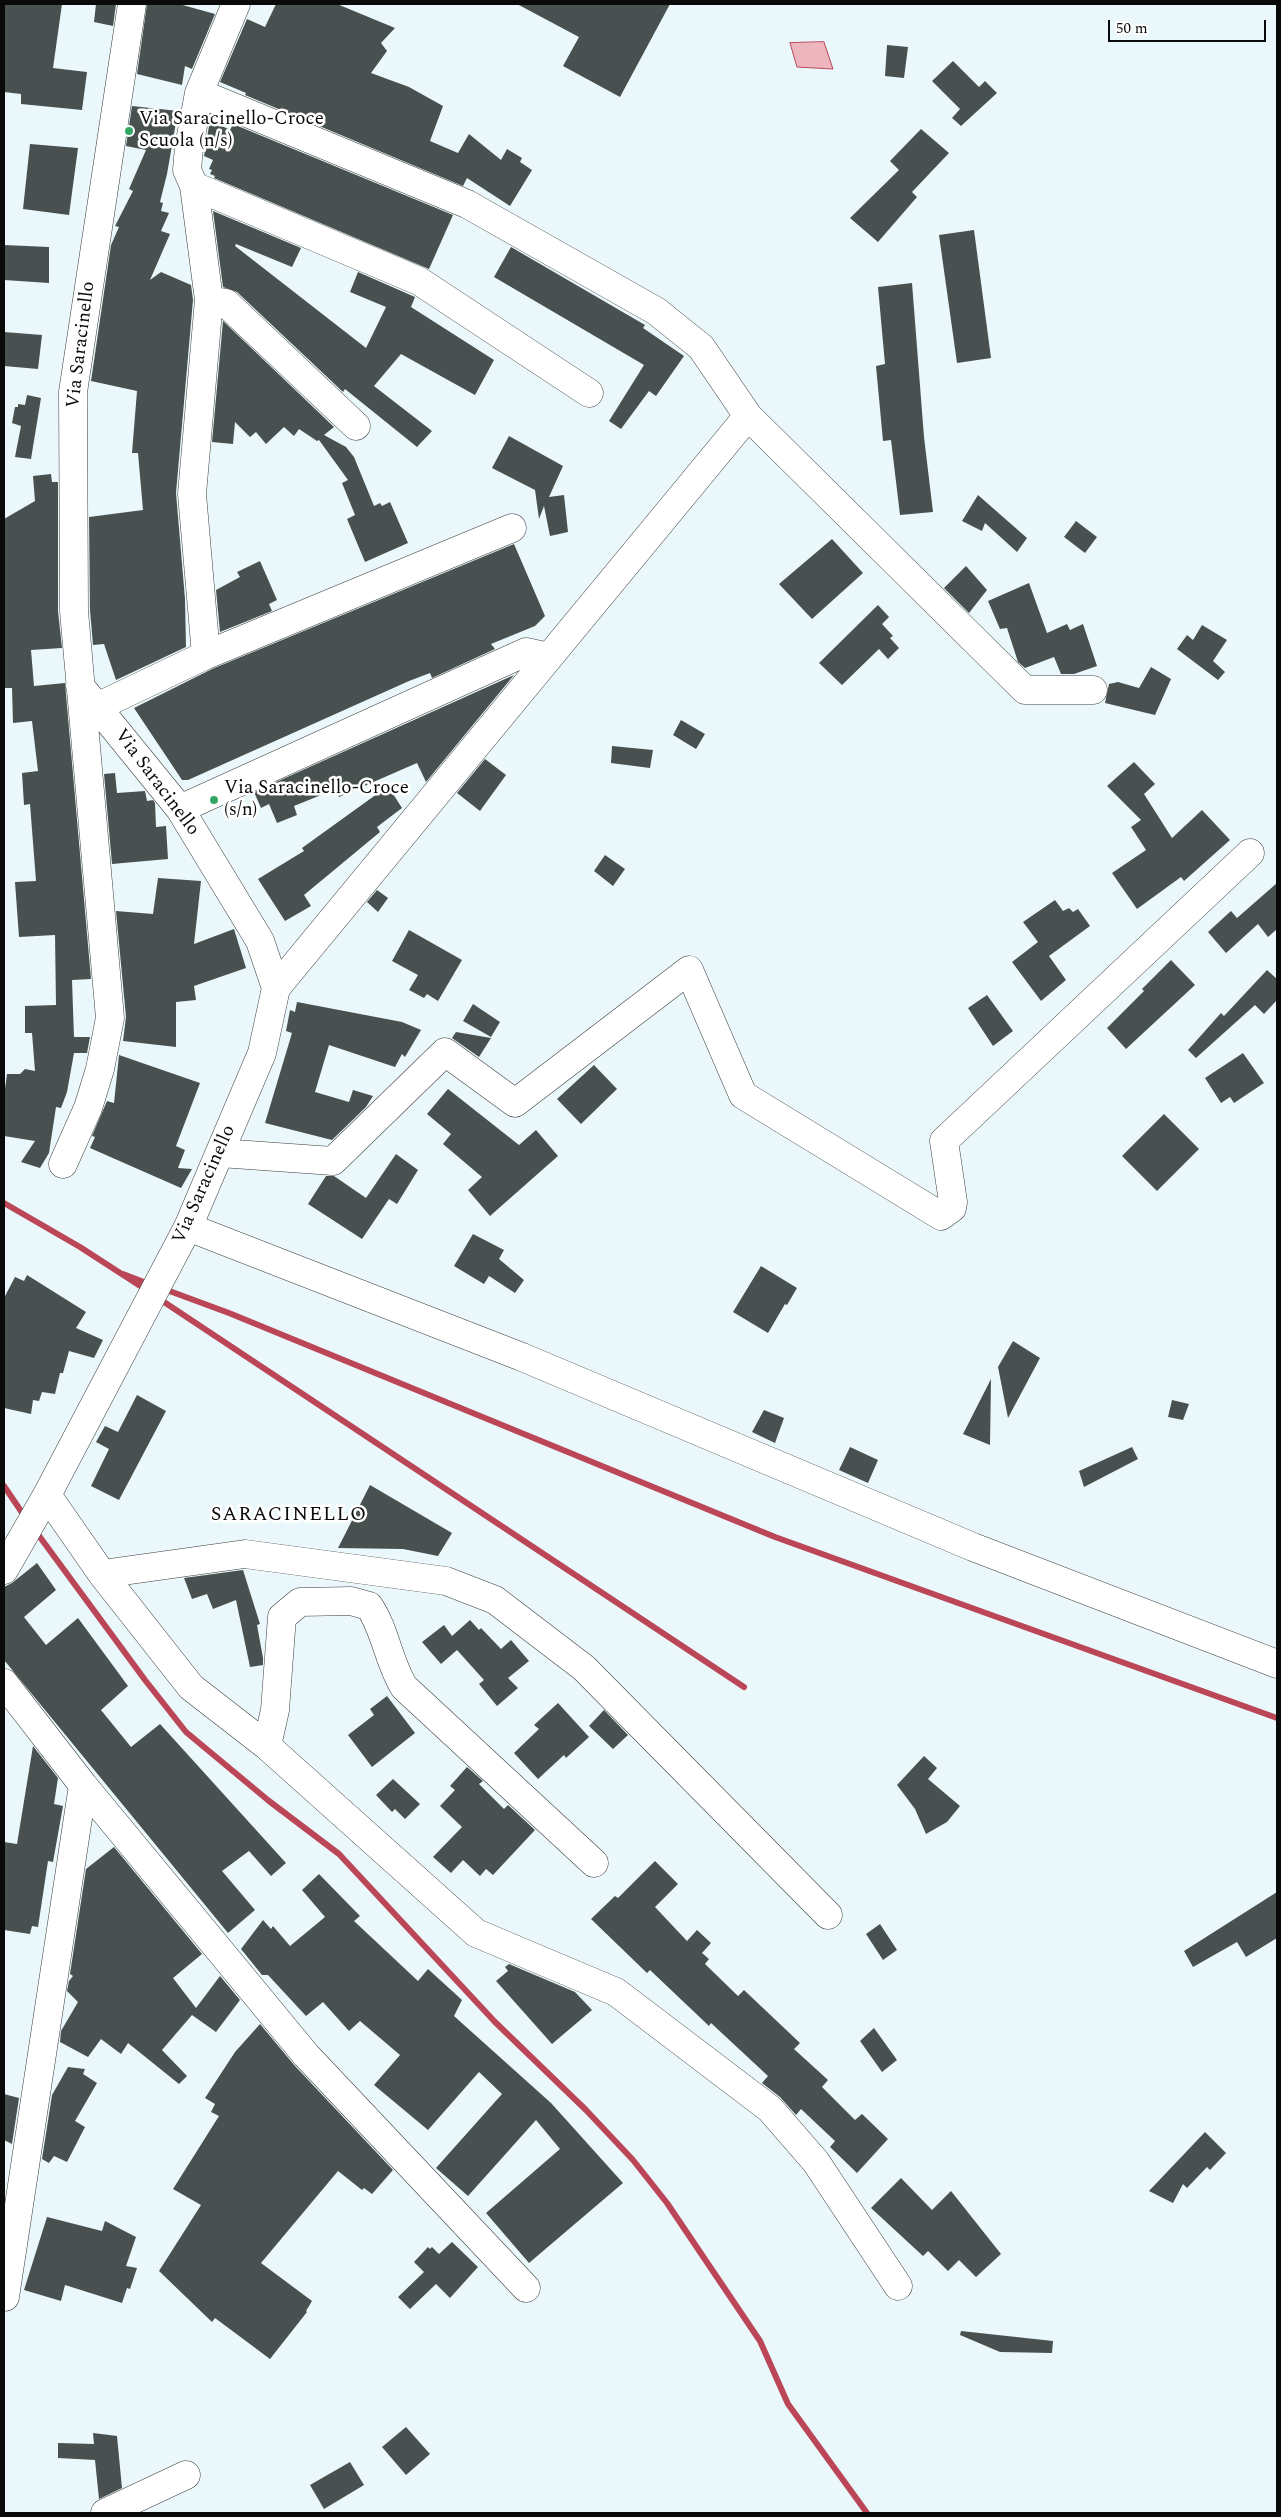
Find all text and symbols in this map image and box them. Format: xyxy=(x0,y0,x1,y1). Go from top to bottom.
scale bar xyxy=(1111,10,1268,42)
text: 50 m xyxy=(1116,17,1148,40)
place label: Via Saracinello-Croce Scuola (n/s) xyxy=(139,109,324,153)
marker: Via Saracinello-Croce Scuola (n/s) xyxy=(123,125,135,137)
street label: Via Saracinello xyxy=(63,280,101,410)
street label: Via Saracinello xyxy=(109,725,203,841)
place label: Via Saracinello-Croce (s/n) xyxy=(224,778,409,822)
marker: Via Saracinello-Croce (s/n) xyxy=(208,794,220,806)
street label: Via Saracinello xyxy=(169,1122,241,1248)
district label: SARACINELLO xyxy=(209,1504,369,1528)

